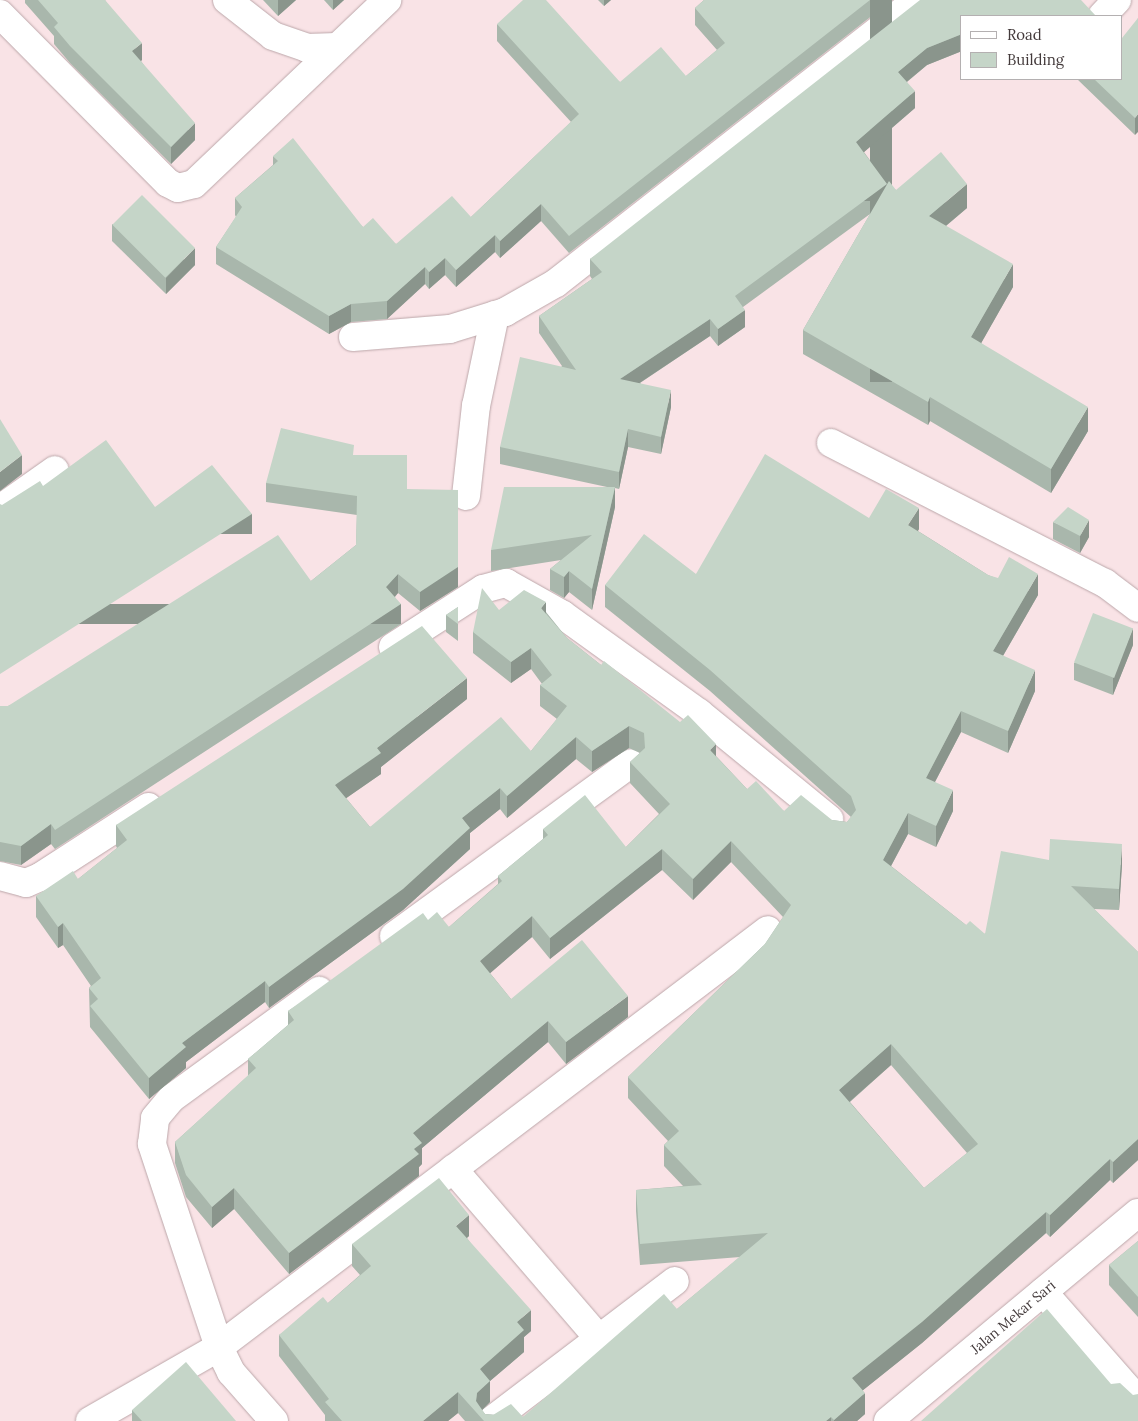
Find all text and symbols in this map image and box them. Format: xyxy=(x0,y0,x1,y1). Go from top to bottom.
legend xyxy=(960,15,1123,80)
text: Road xyxy=(1007,25,1042,44)
text: Building xyxy=(1007,50,1064,69)
street label: Jalan Mekar Sari xyxy=(967,1277,1059,1357)

